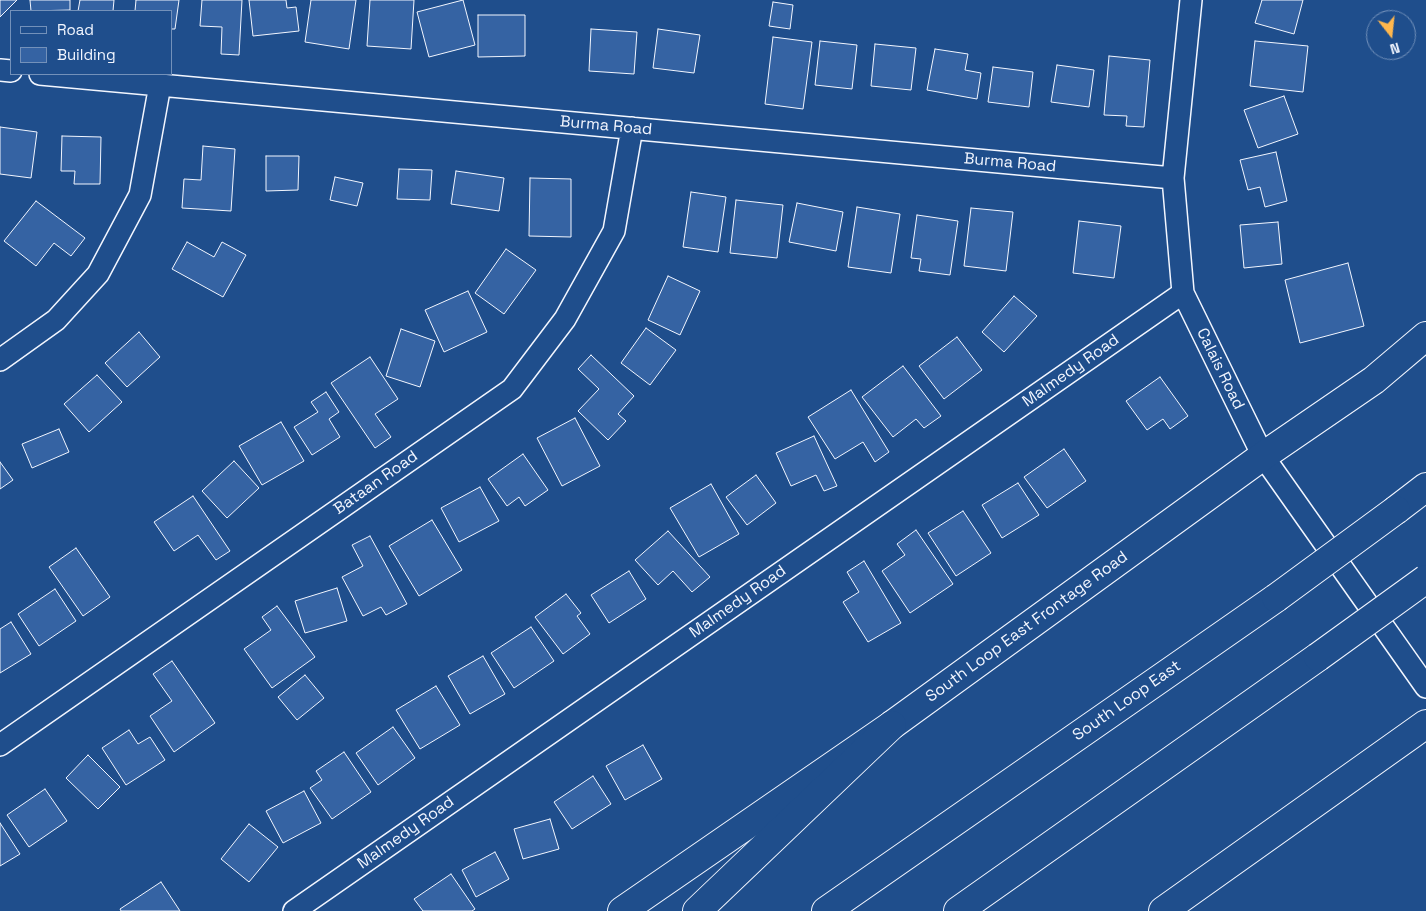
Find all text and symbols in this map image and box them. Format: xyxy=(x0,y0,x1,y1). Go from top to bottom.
legend xyxy=(10,10,172,75)
north arrow xyxy=(1366,10,1416,60)
text: Road xyxy=(57,20,94,39)
text: N xyxy=(1388,39,1402,58)
text: Building xyxy=(57,45,116,64)
street label: Burma Road xyxy=(559,112,653,140)
street label: Burma Road xyxy=(963,149,1057,177)
street label: Calais Road xyxy=(1192,325,1248,413)
street label: Malmedy Road xyxy=(1019,331,1123,411)
street label: Bataan Road xyxy=(330,447,422,519)
street label: South Loop East Frontage Road xyxy=(922,547,1132,707)
street label: Malmedy Road xyxy=(686,562,790,642)
street label: South Loop East xyxy=(1069,657,1185,745)
street label: Malmedy Road xyxy=(354,793,458,873)

